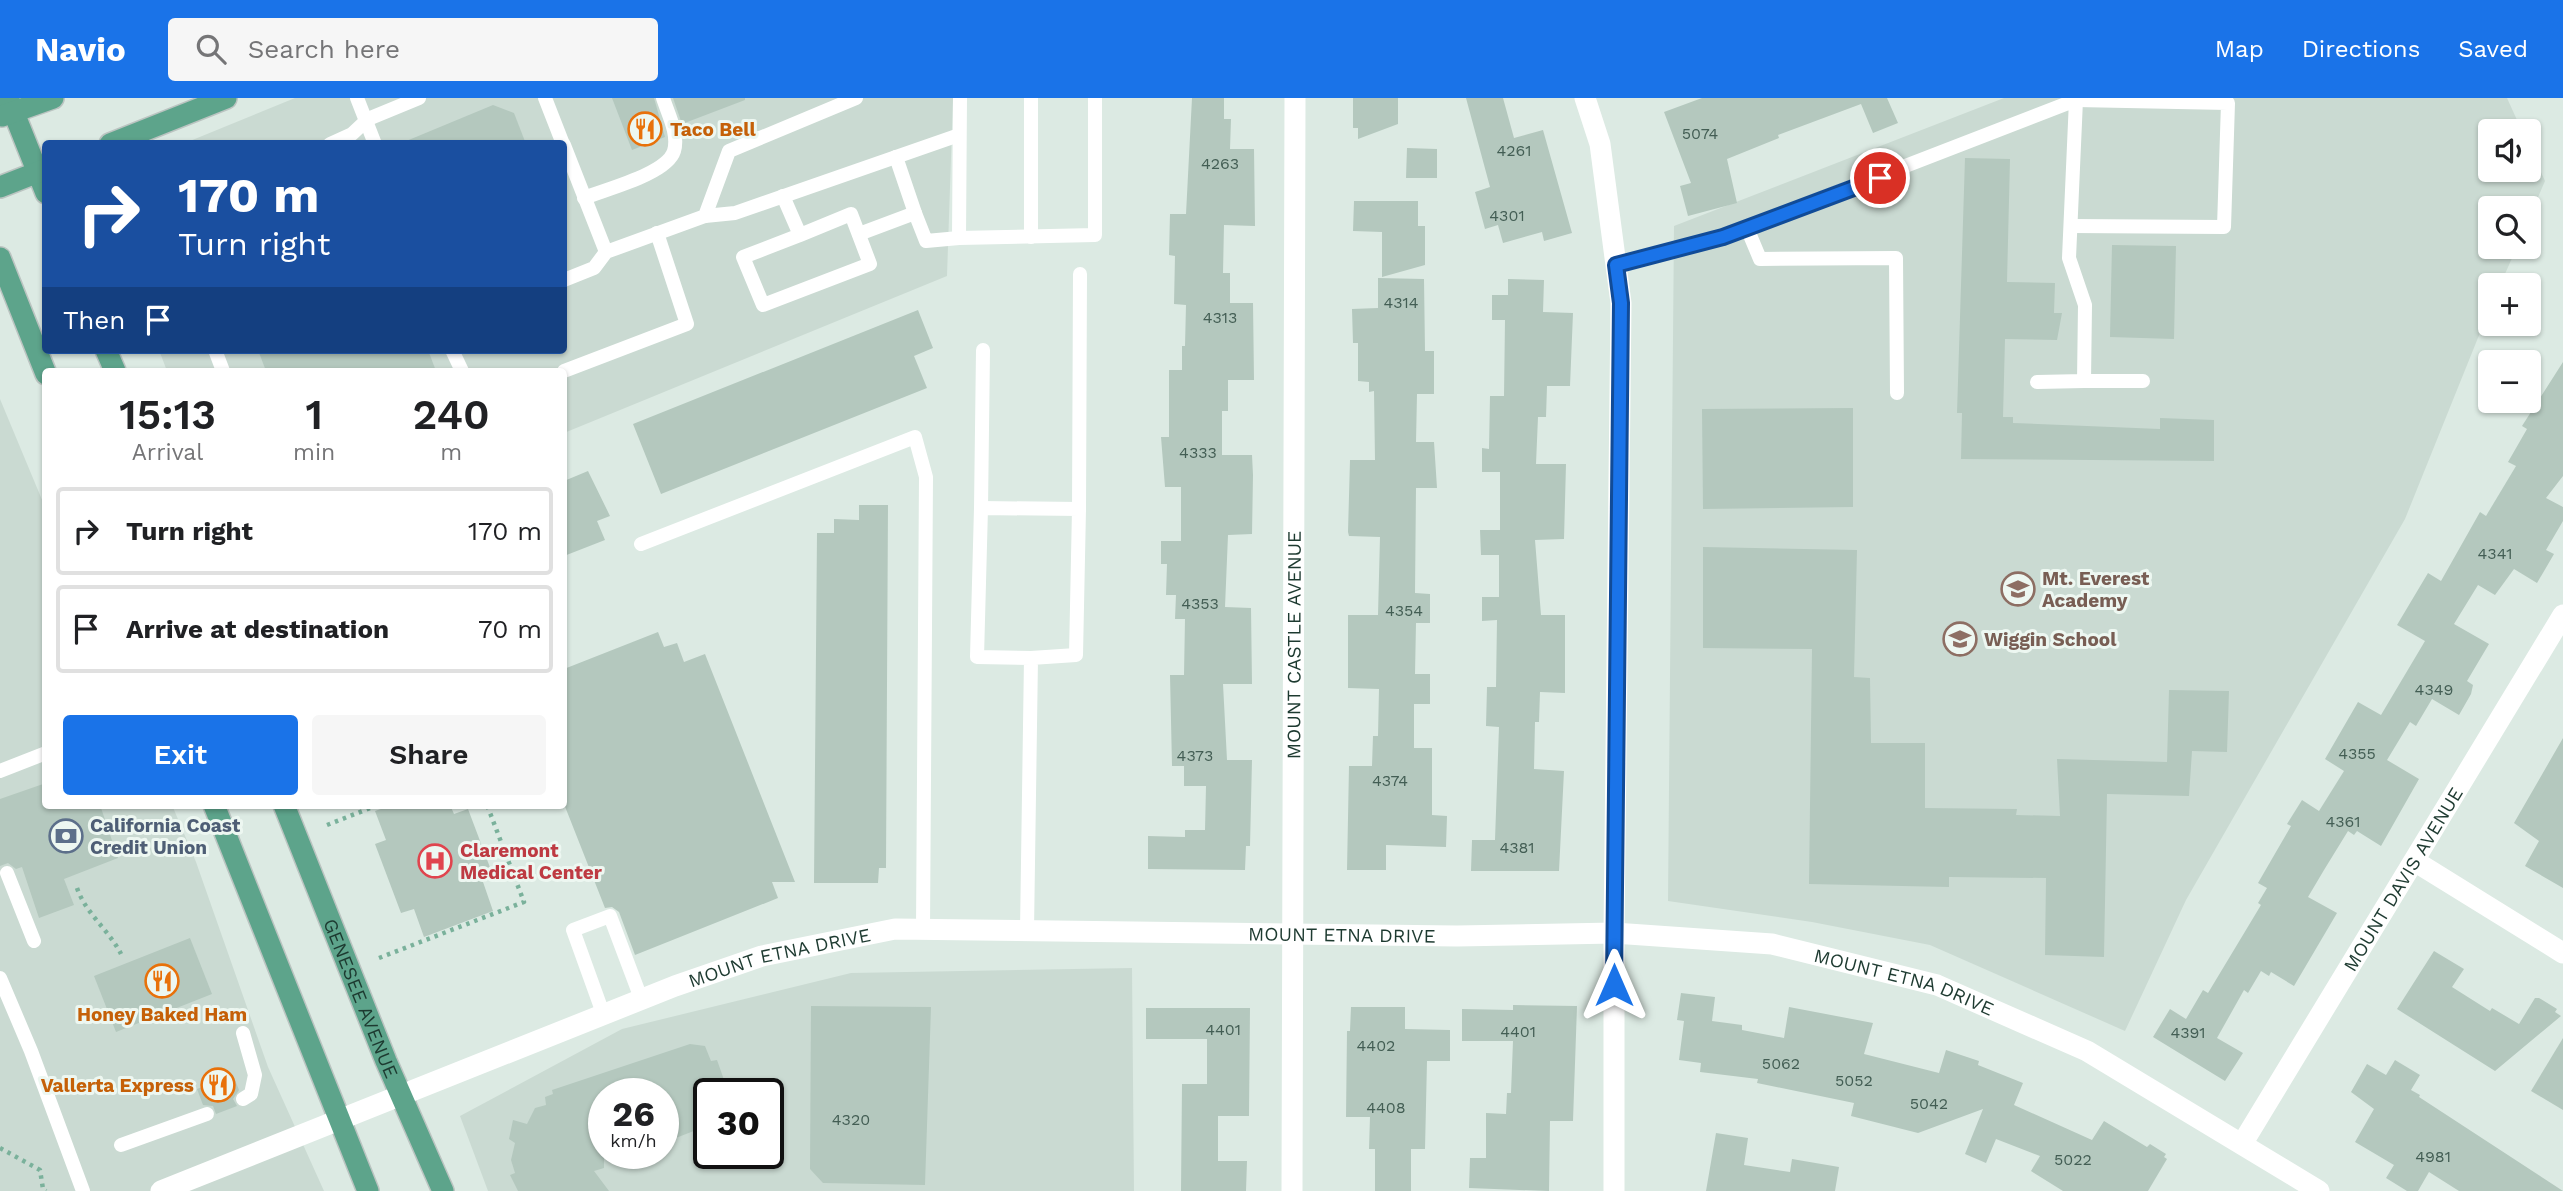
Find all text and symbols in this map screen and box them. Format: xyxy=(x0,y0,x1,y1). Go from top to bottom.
search box xyxy=(168,18,658,81)
text: Navio xyxy=(35,30,126,69)
icon: search xyxy=(192,30,230,68)
text: Search here xyxy=(248,34,400,64)
text: Map xyxy=(2215,35,2264,63)
text: Directions xyxy=(2302,35,2420,63)
text: Saved xyxy=(2458,35,2528,63)
restaurant icon: Taco Bell xyxy=(626,110,664,148)
place label: Taco Bell xyxy=(670,118,756,141)
map controls xyxy=(2478,119,2541,413)
button: sound xyxy=(2478,119,2541,182)
house number: 5074 xyxy=(1682,124,1719,143)
house number: 4261 xyxy=(1496,141,1532,160)
pin xyxy=(1850,148,1910,208)
house number: 4263 xyxy=(1201,154,1239,173)
icon: arrive xyxy=(1861,159,1899,197)
text: 170 m xyxy=(178,166,319,224)
icon: right xyxy=(63,168,154,259)
button: search xyxy=(2478,196,2541,259)
house number: 4301 xyxy=(1489,206,1525,225)
text: Turn right xyxy=(178,225,330,263)
button: + xyxy=(2478,273,2541,336)
house number: 4314 xyxy=(1383,293,1419,312)
icon: arrive xyxy=(139,301,177,339)
text: Then xyxy=(63,305,125,335)
house number: 4313 xyxy=(1203,308,1237,327)
button: − xyxy=(2478,350,2541,413)
text: 15:13 xyxy=(119,390,216,439)
text: 1 xyxy=(305,390,323,439)
text: 240 xyxy=(412,390,490,439)
text: Arrival xyxy=(132,439,203,466)
text: min xyxy=(293,439,335,466)
text: m xyxy=(440,439,462,466)
house number: 4333 xyxy=(1179,443,1217,462)
icon: right xyxy=(67,512,105,550)
text: Turn right xyxy=(126,516,253,546)
text: 170 m xyxy=(468,516,542,546)
street label: MOUNT CASTLE AVENUE xyxy=(1282,531,1305,759)
house number: 4341 xyxy=(2478,544,2512,563)
place label: Mt. Everest Academy xyxy=(2042,567,2150,612)
school or university icon: Mt. Everest Academy xyxy=(1999,570,2037,608)
house number: 4353 xyxy=(1181,594,1219,613)
house number: 4354 xyxy=(1385,601,1423,620)
icon: arrive xyxy=(67,610,105,648)
text: Arrive at destination xyxy=(126,614,389,644)
text: 70 m xyxy=(478,614,542,644)
school or university icon: Wiggin School xyxy=(1941,620,1979,658)
place label: Wiggin School xyxy=(1984,628,2117,651)
house number: 4349 xyxy=(2415,680,2453,699)
button: Exit xyxy=(63,715,298,795)
button: Share xyxy=(312,715,546,795)
house number: 4355 xyxy=(2338,744,2376,763)
house number: 4373 xyxy=(1177,746,1213,765)
house number: 4374 xyxy=(1372,771,1408,790)
street label: MOUNT DAVIS AVENUE xyxy=(2338,783,2467,975)
house number: 4361 xyxy=(2325,812,2361,831)
place label: California Coast Credit Union xyxy=(90,814,241,859)
bank icon: California Coast Credit Union xyxy=(47,817,85,855)
house number: 4381 xyxy=(1499,838,1535,857)
place label: Claremont Medical Center xyxy=(460,839,603,884)
hospital icon: Claremont Medical Center xyxy=(416,842,454,880)
street label: GENESEE AVENUE xyxy=(319,915,403,1081)
street label: MOUNT ETNA DRIVE xyxy=(1248,922,1436,947)
street label: MOUNT ETNA DRIVE xyxy=(685,923,872,992)
street label: MOUNT ETNA DRIVE xyxy=(1812,943,1998,1020)
position arrow xyxy=(1577,948,1651,1022)
restaurant icon: Honey Baked Ham xyxy=(143,962,181,1000)
place label: Honey Baked Ham xyxy=(77,1003,247,1026)
house number: 4401 xyxy=(1205,1020,1241,1039)
house number: 4401 xyxy=(1500,1022,1536,1041)
house number: 4391 xyxy=(2170,1023,2206,1042)
house number: 4402 xyxy=(1357,1036,1395,1055)
house number: 5062 xyxy=(1762,1054,1800,1073)
restaurant icon: Vallerta Express xyxy=(199,1066,237,1104)
house number: 5052 xyxy=(1835,1071,1873,1090)
place label: Vallerta Express xyxy=(41,1074,194,1097)
speed limit sign: 30 xyxy=(693,1078,784,1169)
text: 26 xyxy=(612,1093,655,1135)
house number: 5042 xyxy=(1910,1094,1948,1113)
house number: 4408 xyxy=(1366,1098,1406,1117)
house number: 4320 xyxy=(832,1110,870,1129)
text: km/h xyxy=(610,1130,657,1151)
house number: 4981 xyxy=(2415,1147,2451,1166)
house number: 5022 xyxy=(2054,1150,2092,1169)

